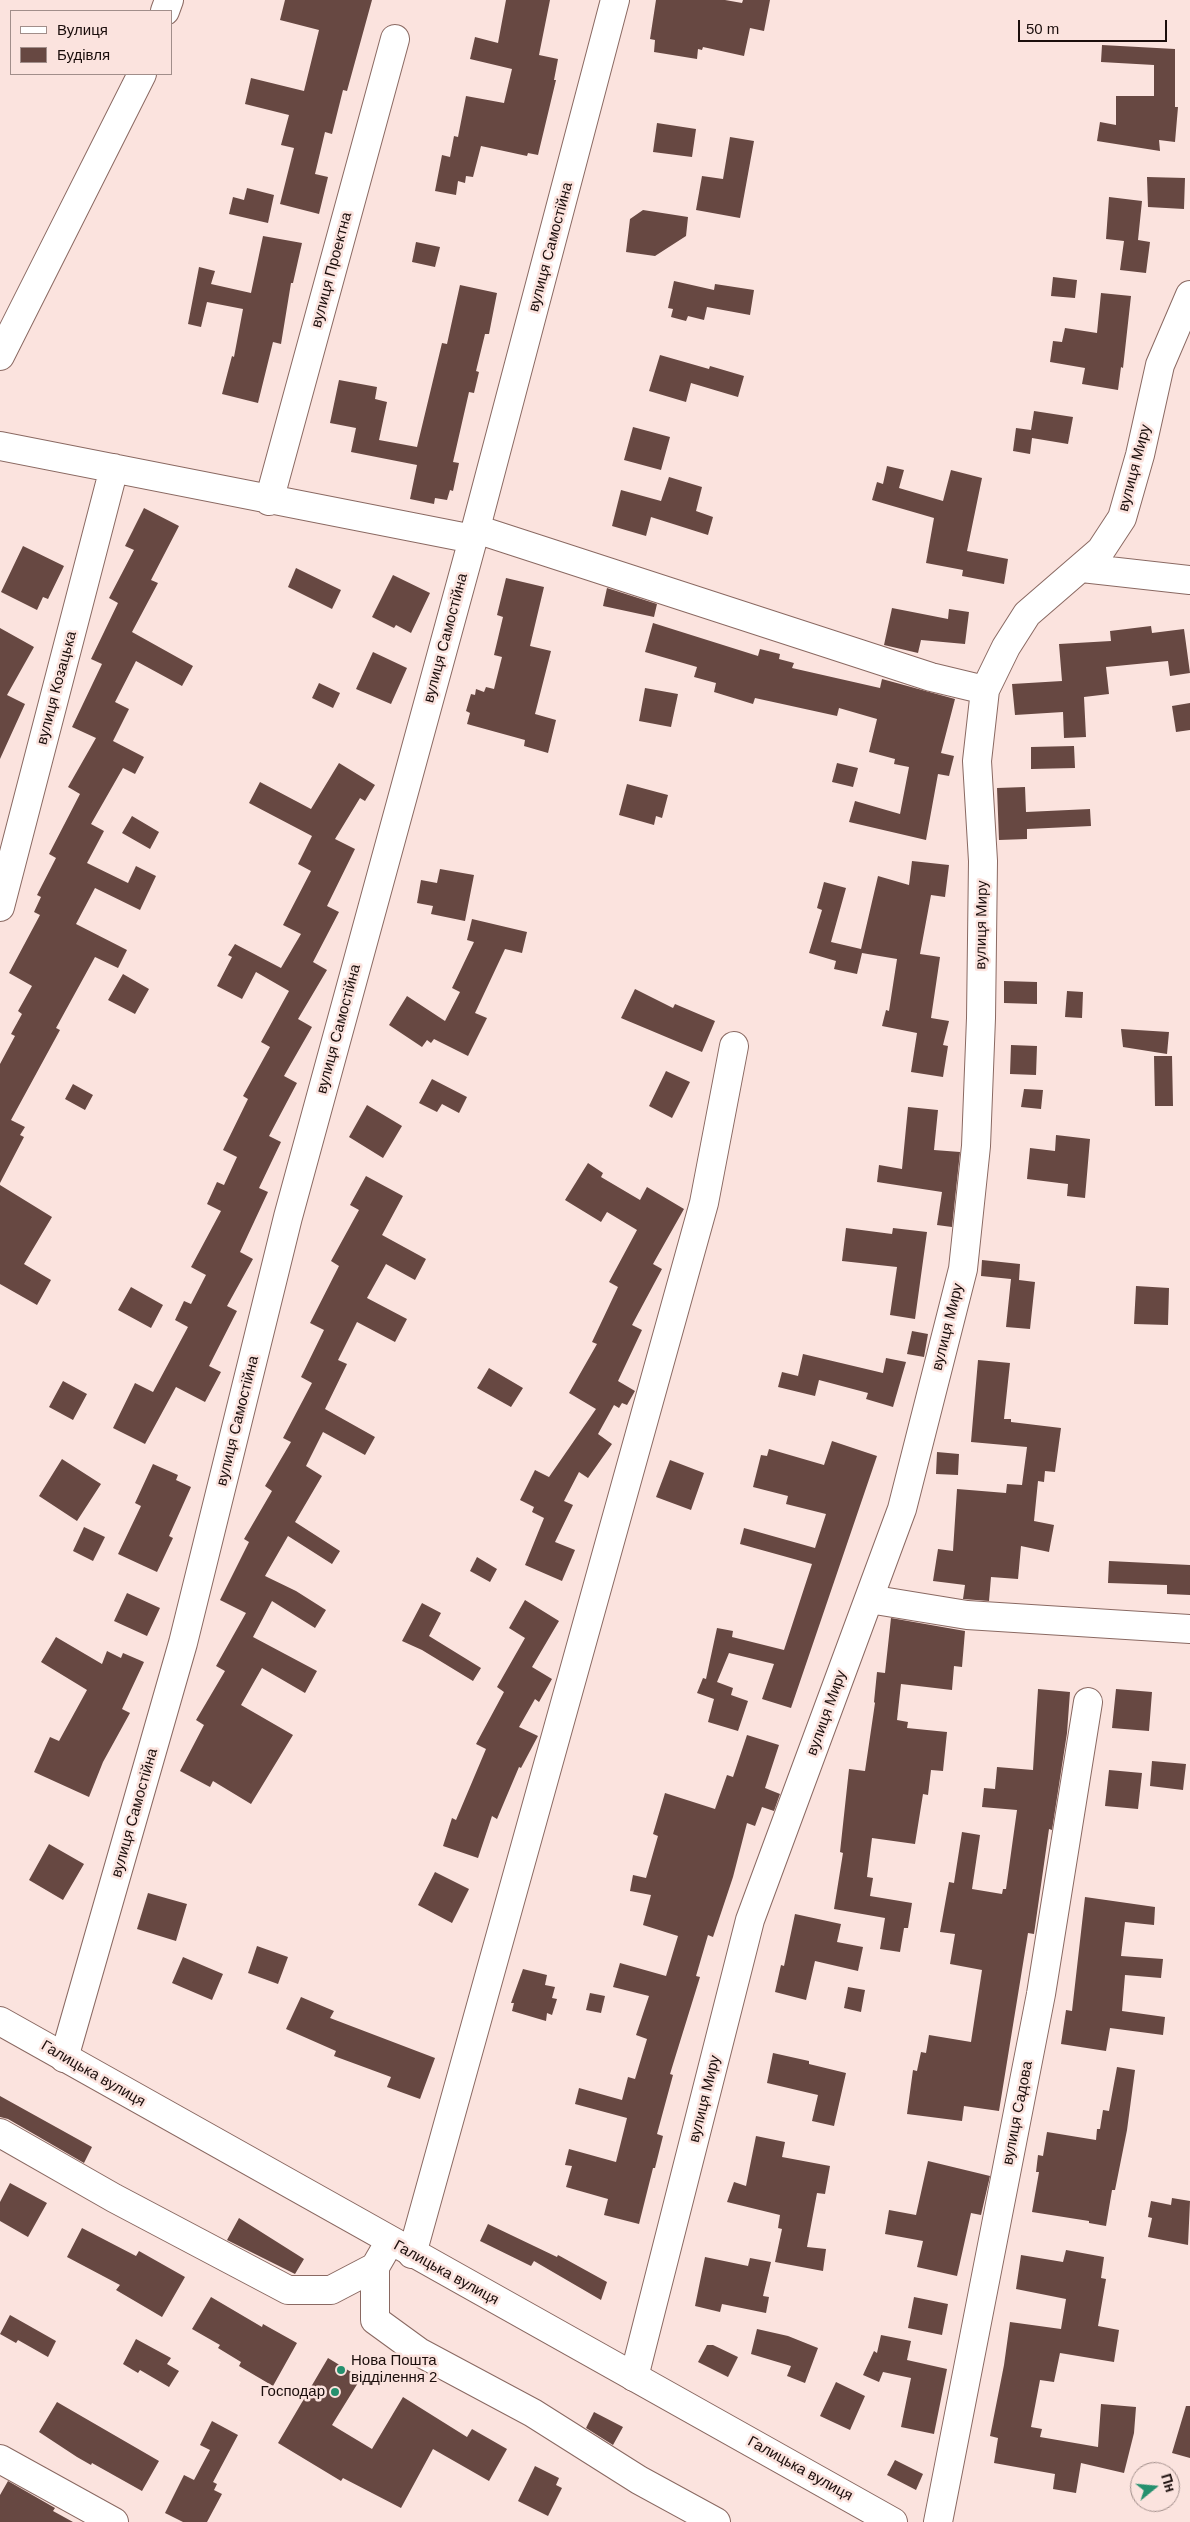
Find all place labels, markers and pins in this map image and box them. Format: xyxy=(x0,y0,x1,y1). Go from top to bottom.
place label: Нова Пошта відділення 2 xyxy=(351,2352,437,2387)
marker: Нова Пошта відділення 2 xyxy=(335,2364,347,2376)
place label: Господар xyxy=(260,2383,325,2401)
marker: Господар xyxy=(329,2386,341,2398)

